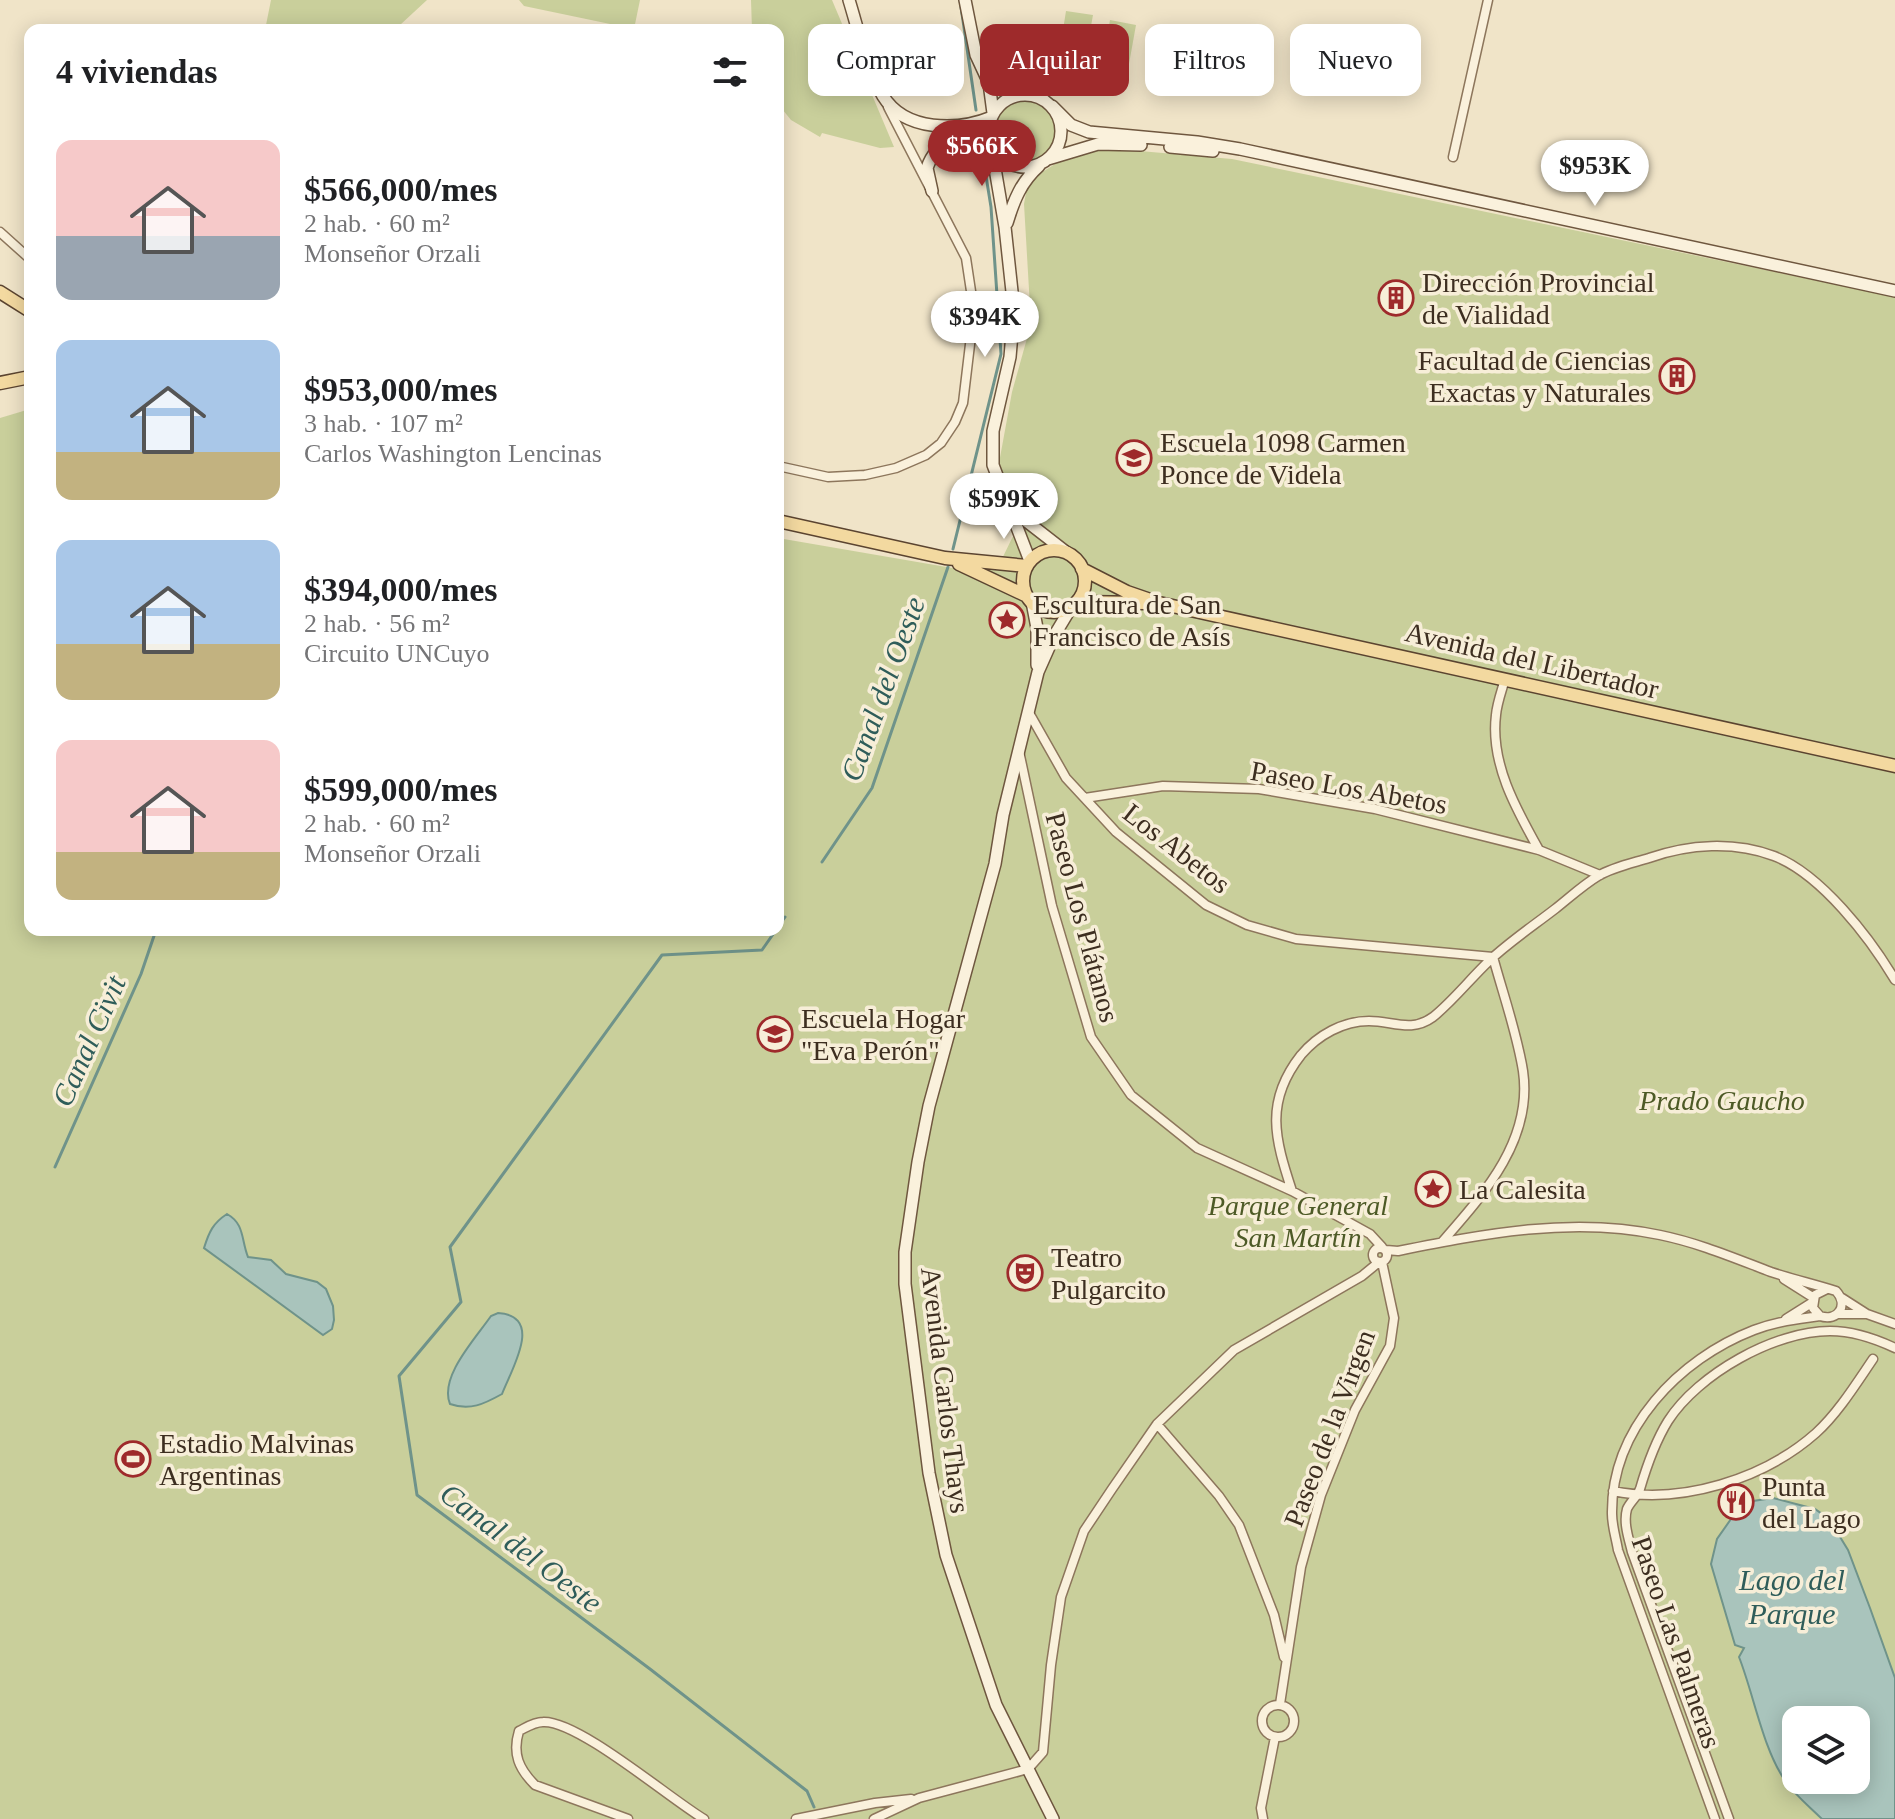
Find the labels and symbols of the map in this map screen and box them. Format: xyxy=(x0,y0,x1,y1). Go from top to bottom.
pin: $566K xyxy=(926,120,1038,188)
pin: $953K xyxy=(1539,140,1651,208)
place label: Dirección Provincial de Vialidad xyxy=(1422,267,1655,330)
building icon: Dirección Provincial de Vialidad xyxy=(1377,279,1415,317)
pin: $394K xyxy=(929,291,1041,359)
place label: Facultad de Ciencias Exactas y Naturales xyxy=(1418,345,1651,408)
building icon: Facultad de Ciencias Exactas y Naturales xyxy=(1658,357,1696,395)
place label: Escuela 1098 Carmen Ponce de Videla xyxy=(1160,427,1406,490)
school or university icon: Escuela 1098 Carmen Ponce de Videla xyxy=(1115,439,1153,477)
pin: $599K xyxy=(948,473,1060,541)
place label: Escultura de San Francisco de Asís xyxy=(1033,589,1231,652)
water label: Canal del Oeste xyxy=(834,592,931,785)
place icon: Escultura de San Francisco de Asís xyxy=(988,601,1026,639)
street label: Avenida del Libertador xyxy=(1402,616,1662,705)
street label: Paseo Los Abetos xyxy=(1248,755,1450,820)
street label: Los Abetos xyxy=(1117,797,1236,900)
street label: Paseo Los Plátanos xyxy=(1040,809,1125,1026)
water label: Canal Civit xyxy=(45,970,132,1111)
place label: Escuela Hogar "Eva Perón" xyxy=(801,1003,966,1066)
school or university icon: Escuela Hogar "Eva Perón" xyxy=(756,1015,794,1053)
park label: Prado Gaucho xyxy=(1638,1085,1805,1116)
place icon: La Calesita xyxy=(1414,1170,1452,1208)
place label: La Calesita xyxy=(1459,1174,1586,1205)
park label: Parque General San Martín xyxy=(1207,1190,1388,1253)
place label: Teatro Pulgarcito xyxy=(1051,1242,1166,1305)
theatre icon: Teatro Pulgarcito xyxy=(1006,1254,1044,1292)
street label: Avenida Carlos Thays xyxy=(915,1265,976,1515)
street label: Paseo de la Virgen xyxy=(1278,1326,1381,1531)
place label: Estadio Malvinas Argentinas xyxy=(159,1428,354,1491)
sports icon: Estadio Malvinas Argentinas xyxy=(114,1440,152,1478)
place label: Punta del Lago xyxy=(1762,1471,1861,1534)
water label: Canal del Oeste xyxy=(434,1476,608,1619)
restaurant icon: Punta del Lago xyxy=(1717,1483,1755,1521)
street label: Paseo Las Palmeras xyxy=(1626,1532,1727,1752)
water label: Lago del Parque xyxy=(1738,1563,1845,1630)

